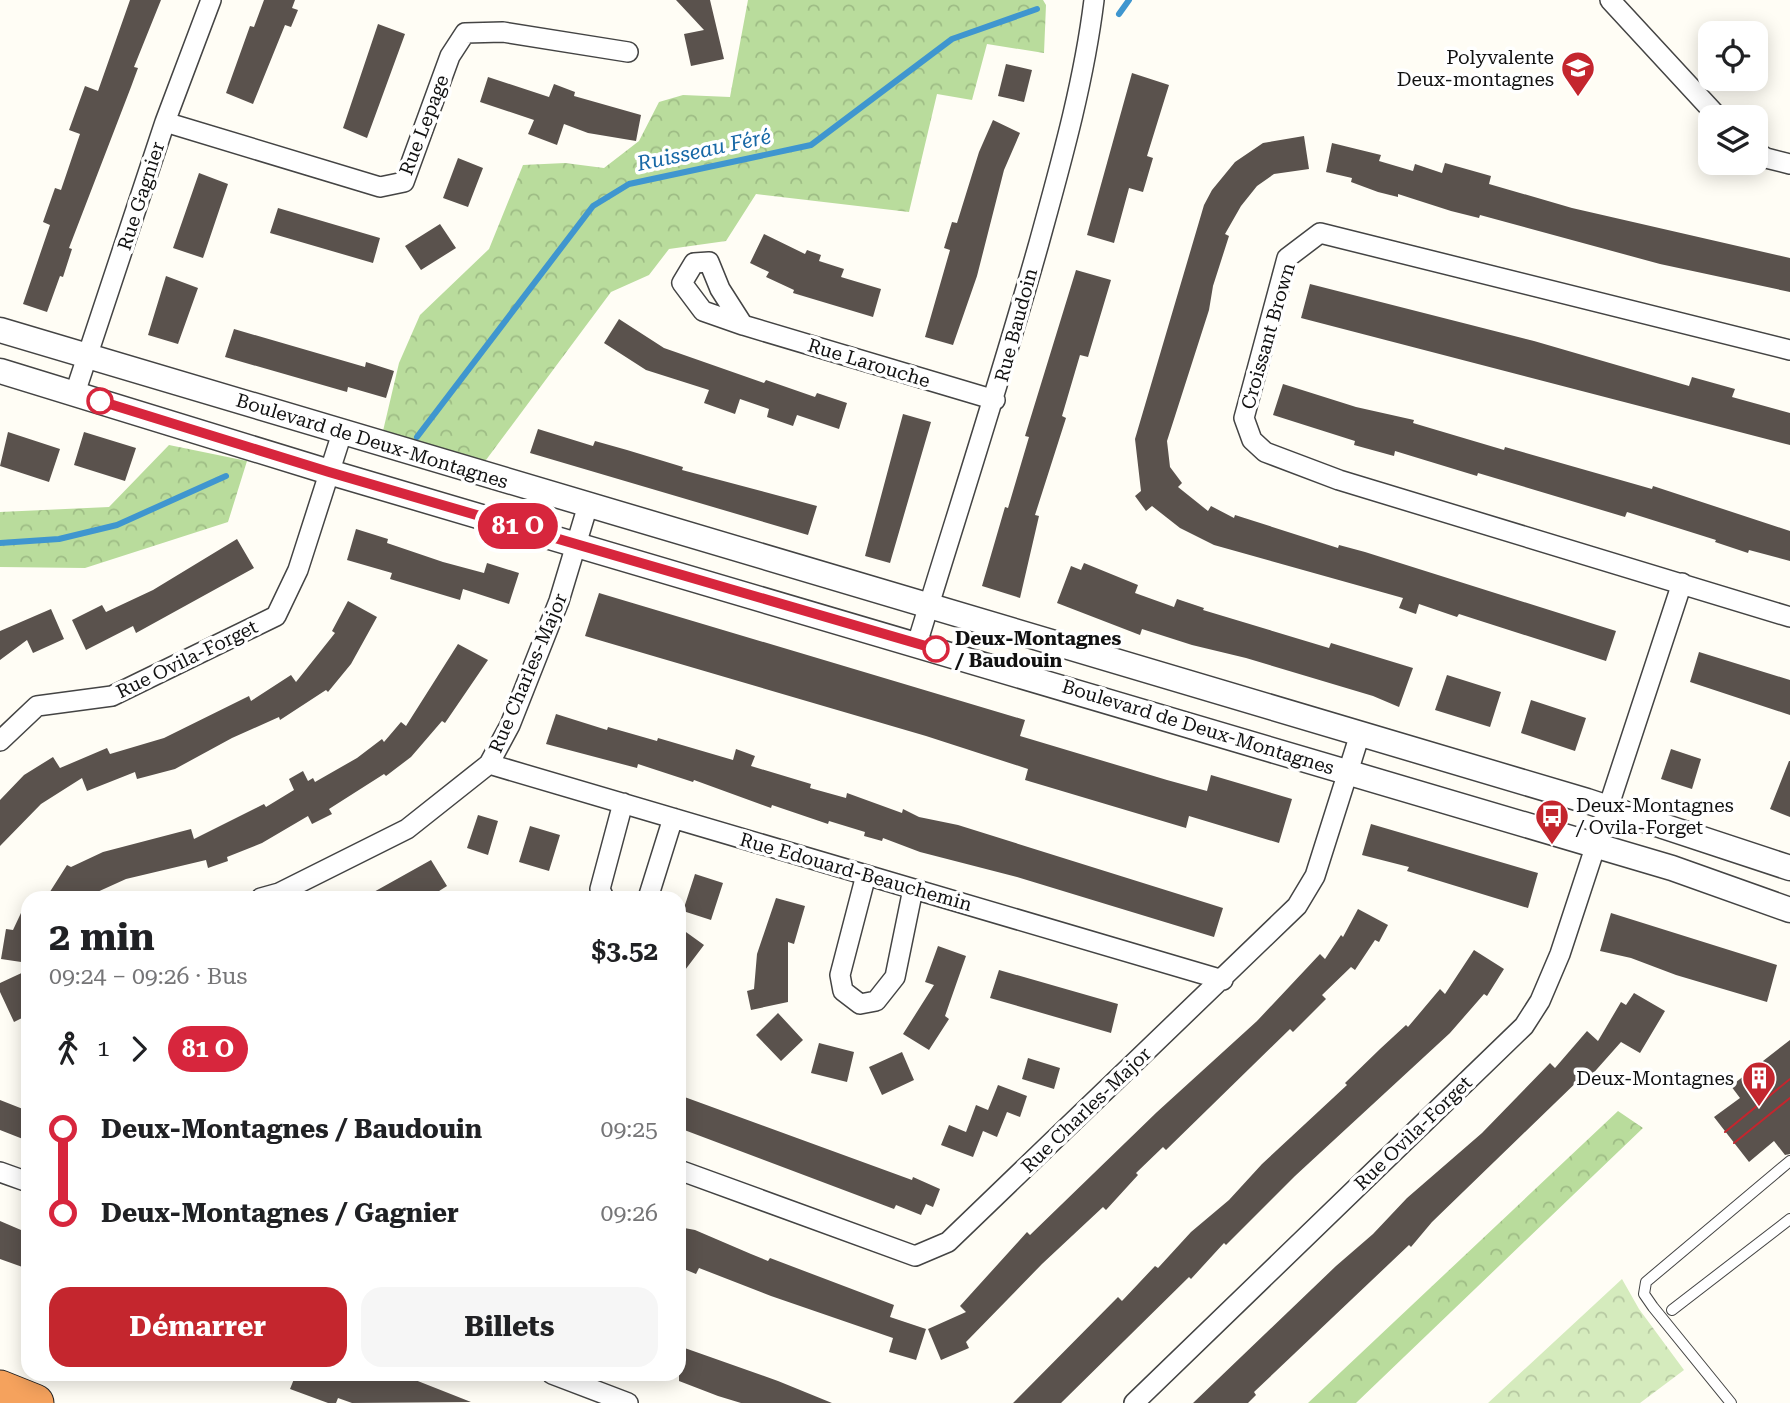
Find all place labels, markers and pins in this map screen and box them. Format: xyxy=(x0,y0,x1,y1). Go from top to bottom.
place label: Polyvalente Deux-montagnes xyxy=(1397,46,1554,91)
school or university icon: Polyvalente Deux-montagnes xyxy=(1559,49,1597,98)
unlabelled marker xyxy=(87,388,113,414)
place label: Deux-Montagnes / Baudouin xyxy=(954,627,1122,672)
marker: Deux-Montagnes / Baudouin xyxy=(923,636,949,662)
place label: Deux-Montagnes / Ovila-Forget xyxy=(1575,794,1734,839)
bus stop icon: Deux-Montagnes / Ovila-Forget xyxy=(1533,797,1571,846)
building icon: Deux-Montagnes xyxy=(1740,1059,1778,1108)
place label: Deux-Montagnes xyxy=(1576,1067,1734,1090)

